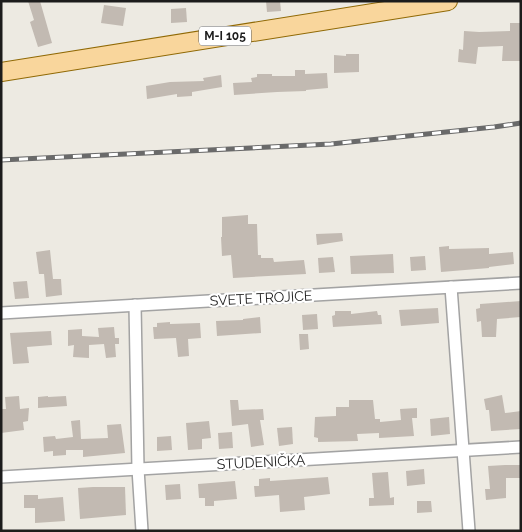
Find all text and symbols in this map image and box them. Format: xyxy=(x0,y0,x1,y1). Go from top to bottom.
road number: M-I 105 xyxy=(199,27,251,46)
street label: SVETE TROJICE xyxy=(209,287,313,309)
street label: STUDENIČKA xyxy=(216,450,306,472)

